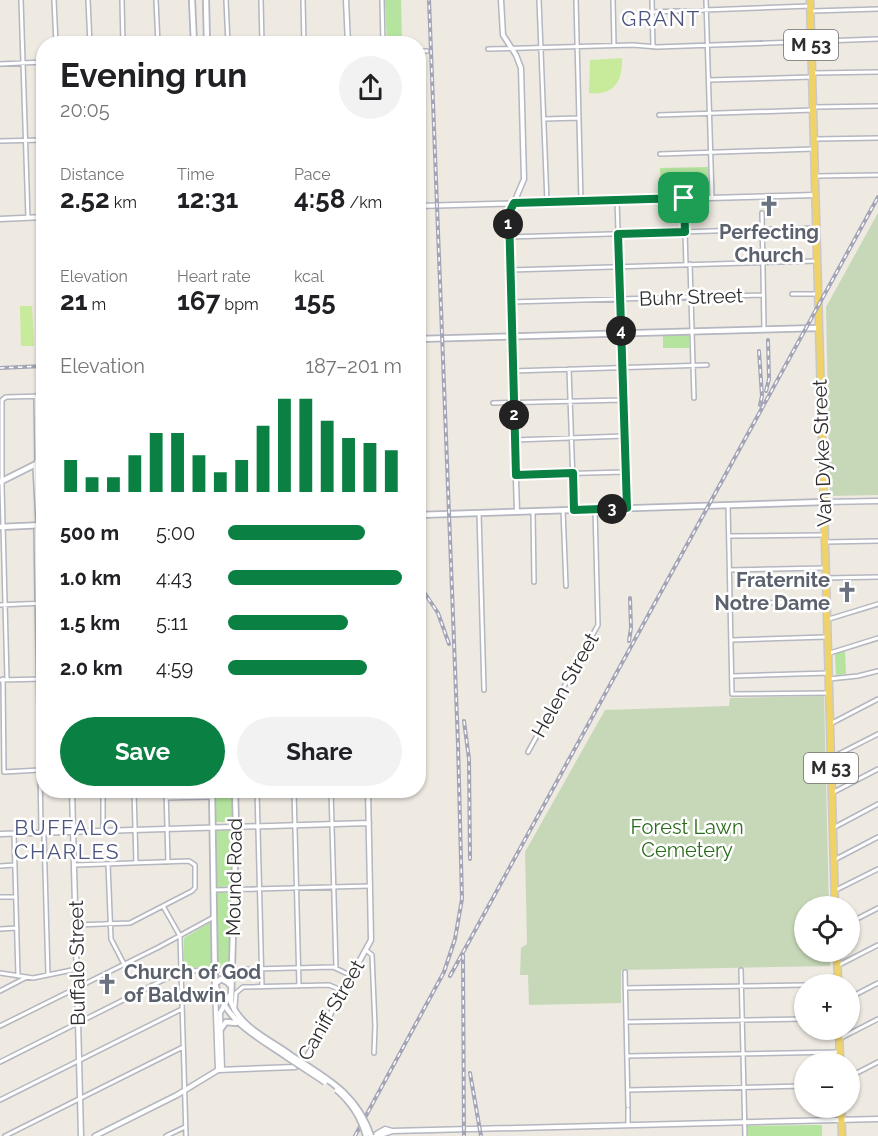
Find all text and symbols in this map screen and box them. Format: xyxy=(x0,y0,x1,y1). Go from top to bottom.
district label: GRANT xyxy=(621,6,701,31)
road number: M 53 xyxy=(784,30,838,60)
text: Evening run xyxy=(60,56,247,95)
button: share xyxy=(339,56,402,119)
text: 20:05 xyxy=(60,98,110,122)
text: Distance xyxy=(60,165,124,184)
text: Time xyxy=(177,165,214,184)
text: Pace xyxy=(294,165,331,184)
pin xyxy=(658,172,709,223)
icon: arrive xyxy=(667,181,700,214)
text: 2.52 xyxy=(60,184,110,214)
text: 12:31 xyxy=(177,184,238,214)
text: 4:58 xyxy=(294,184,345,214)
text: km xyxy=(110,193,137,212)
text: /km xyxy=(345,193,382,212)
church icon: Perfecting Church xyxy=(757,194,781,218)
pin: 1 xyxy=(493,209,523,239)
text: 1 xyxy=(504,214,512,233)
place label: Perfecting Church xyxy=(719,220,819,267)
text: Elevation xyxy=(60,267,128,286)
text: Heart rate xyxy=(177,267,251,286)
text: kcal xyxy=(294,267,324,286)
street label: Buhr Street xyxy=(639,283,744,311)
text: 21 xyxy=(60,286,88,316)
text: 167 xyxy=(177,286,220,316)
text: 155 xyxy=(294,286,336,316)
text: m xyxy=(88,295,106,314)
text: bpm xyxy=(220,295,259,314)
pin: 4 xyxy=(606,316,636,346)
text: 4 xyxy=(616,321,626,340)
text: Elevation xyxy=(60,354,145,378)
text: 187–201 m xyxy=(305,354,402,378)
street label: Van Dyke Street xyxy=(807,378,837,527)
pin: 2 xyxy=(499,400,529,430)
text: 2 xyxy=(509,405,519,424)
pin: 3 xyxy=(597,494,627,524)
text: 3 xyxy=(608,499,616,518)
text: 500 m xyxy=(60,521,119,545)
text: 5:00 xyxy=(156,521,195,545)
text: 1.0 km xyxy=(60,566,121,590)
text: 4:43 xyxy=(156,566,192,590)
place label: Fraternite Notre Dame xyxy=(715,568,830,615)
church icon: Fraternite Notre Dame xyxy=(835,580,859,604)
text: 1.5 km xyxy=(60,611,120,635)
text: 5:11 xyxy=(156,611,188,635)
street label: Helen Street xyxy=(526,628,604,741)
text: 2.0 km xyxy=(60,656,123,680)
text: 4:59 xyxy=(156,656,193,680)
button: Save xyxy=(60,717,225,786)
button: Share xyxy=(237,717,402,786)
road number: M 53 xyxy=(804,753,858,783)
district label: BUFFALO CHARLES xyxy=(14,815,120,864)
park label: Forest Lawn Cemetery xyxy=(630,815,744,862)
street label: Mound Road xyxy=(221,818,247,936)
map controls xyxy=(794,896,860,1118)
button: locate xyxy=(794,896,860,962)
street label: Buffalo Street xyxy=(64,900,90,1026)
street label: Caniff Street xyxy=(293,955,370,1065)
place label: Church of God of Baldwin xyxy=(124,960,261,1007)
church icon: Church of God of Baldwin xyxy=(95,972,119,996)
button: + xyxy=(794,974,860,1040)
button: − xyxy=(794,1052,860,1118)

